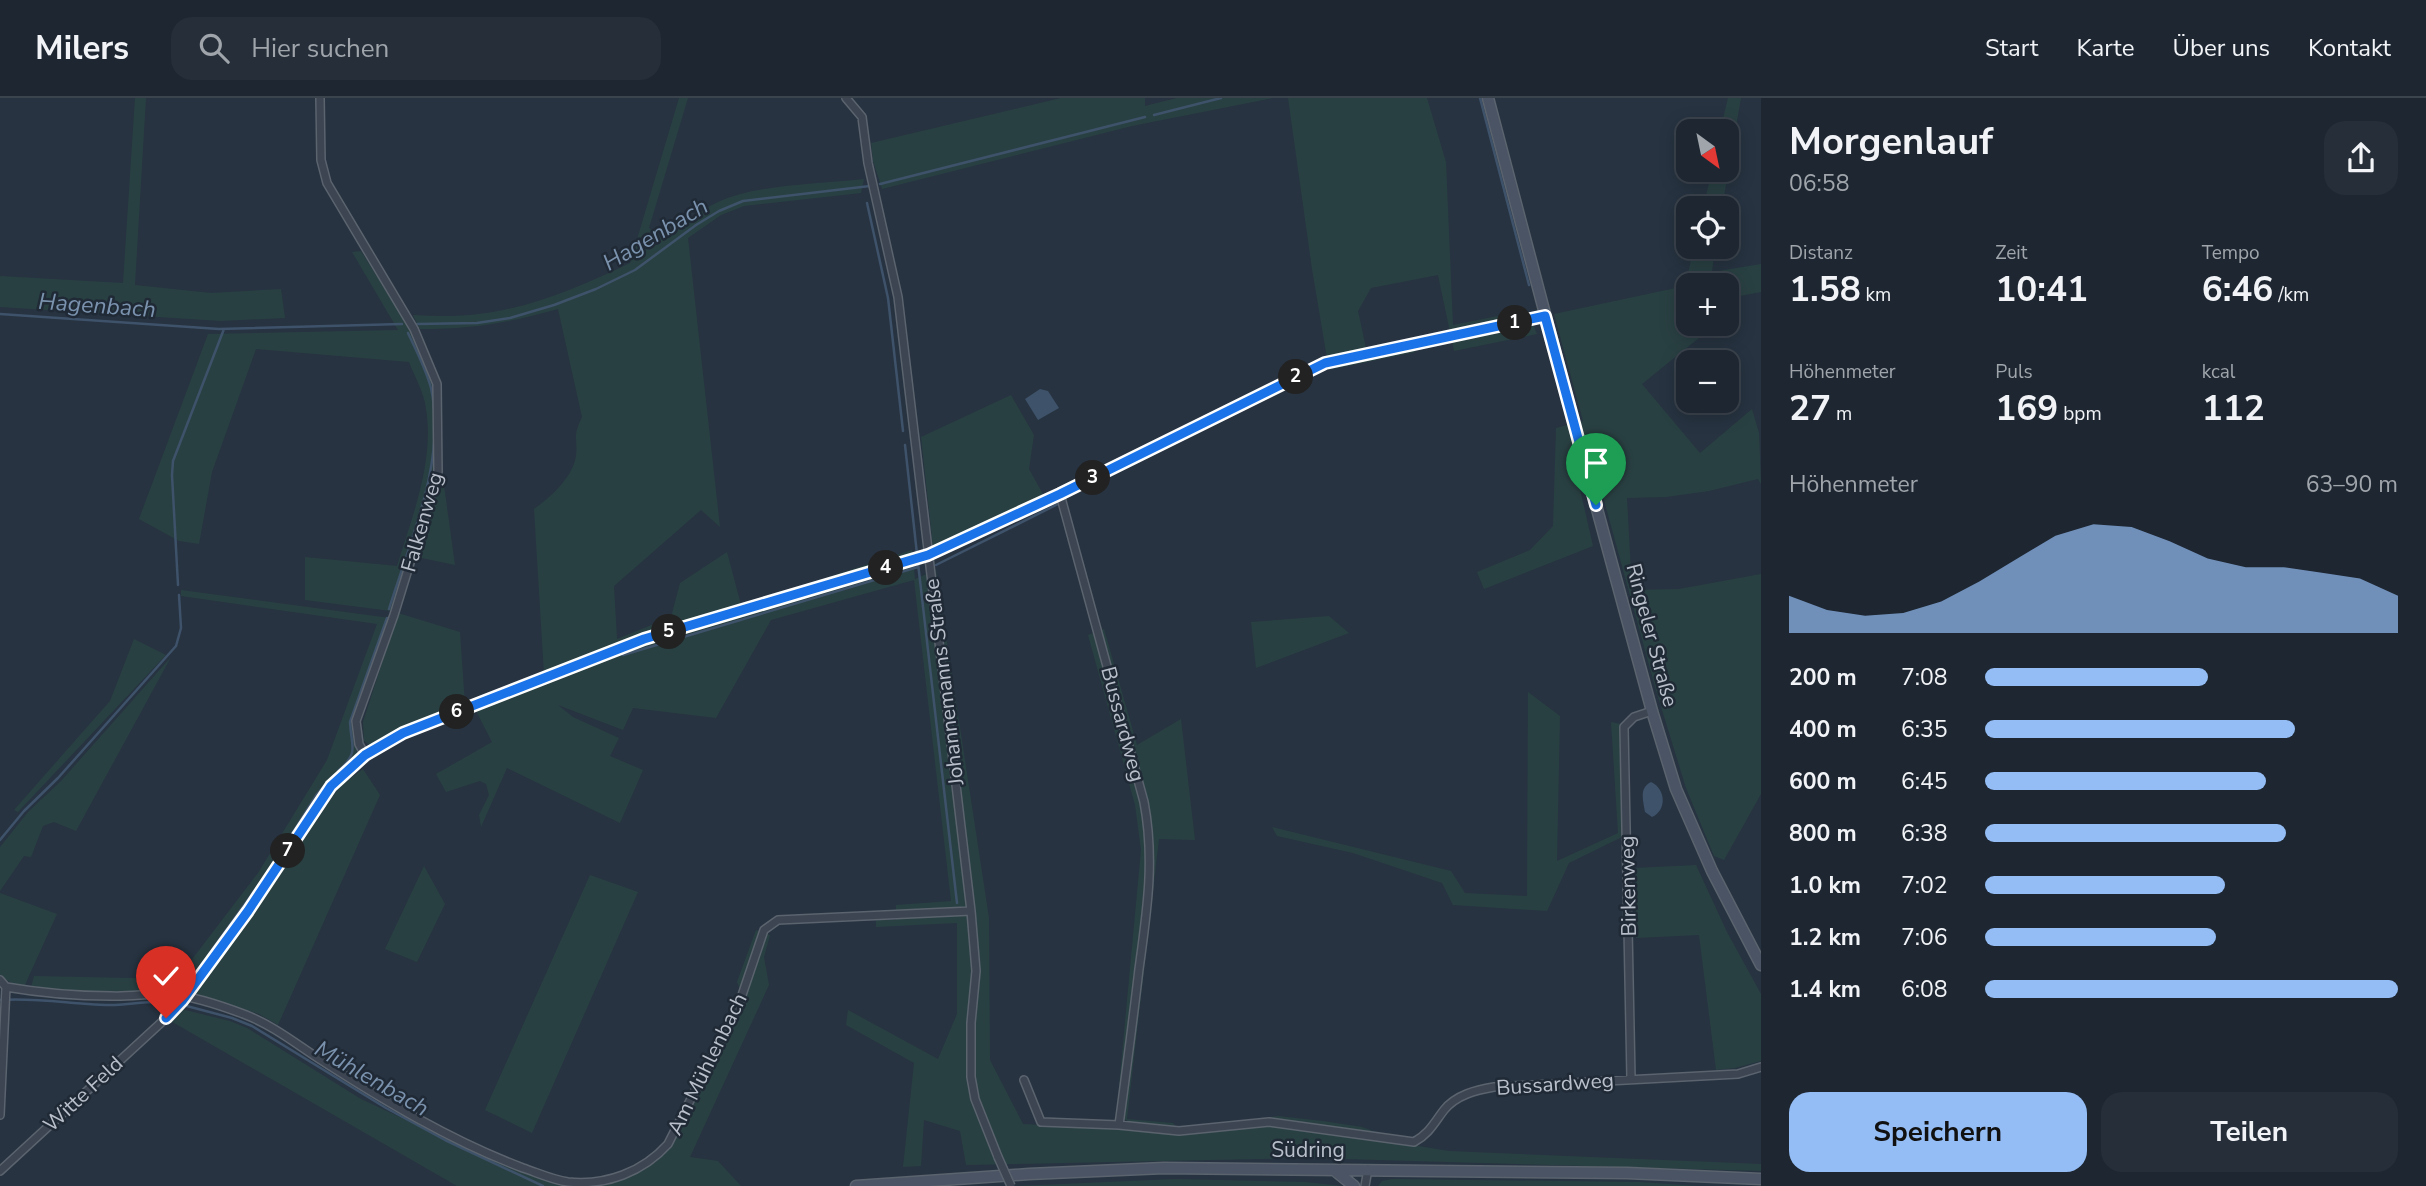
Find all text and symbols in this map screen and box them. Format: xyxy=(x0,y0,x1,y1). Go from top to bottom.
search box xyxy=(171,17,661,80)
text: Milers xyxy=(35,26,129,71)
icon: search xyxy=(195,29,233,67)
text: Hier suchen xyxy=(251,31,389,66)
text: Start xyxy=(1985,32,2038,64)
text: Karte xyxy=(2076,32,2134,64)
text: Über uns xyxy=(2172,32,2270,64)
text: Kontakt xyxy=(2308,32,2391,64)
text: Morgenlauf xyxy=(1789,116,1993,167)
north arrow xyxy=(1676,119,1740,182)
map controls xyxy=(1676,119,1739,413)
button: share xyxy=(2324,121,2398,195)
text: 06:58 xyxy=(1789,168,1849,199)
water label: Hagenbach xyxy=(597,191,714,278)
button: locate xyxy=(1676,196,1739,259)
text: Distanz xyxy=(1789,240,1853,266)
text: Zeit xyxy=(1995,240,2027,266)
text: Tempo xyxy=(2202,240,2260,266)
text: 1.58 xyxy=(1789,266,1861,313)
text: 10:41 xyxy=(1995,266,2088,313)
text: 6:46 xyxy=(2202,266,2273,313)
button: + xyxy=(1676,273,1739,336)
text: km xyxy=(1861,282,1891,308)
text: /km xyxy=(2273,282,2309,308)
water label: Hagenbach xyxy=(37,286,157,325)
pin: 1 xyxy=(1498,306,1532,341)
text: 1 xyxy=(1509,309,1520,335)
button: − xyxy=(1676,350,1739,413)
text: Höhenmeter xyxy=(1789,359,1896,385)
text: Puls xyxy=(1995,359,2033,385)
text: kcal xyxy=(2202,359,2235,385)
pin: 2 xyxy=(1278,360,1314,394)
text: 2 xyxy=(1290,363,1301,389)
text: 27 xyxy=(1789,385,1831,432)
text: 169 xyxy=(1995,385,2058,432)
text: 112 xyxy=(2202,385,2265,432)
text: m xyxy=(1831,401,1852,427)
text: bpm xyxy=(2058,401,2102,427)
pin xyxy=(1566,433,1626,505)
icon: arrive xyxy=(1577,444,1615,482)
pin: 3 xyxy=(1076,460,1110,496)
text: 3 xyxy=(1087,464,1098,490)
street label: Falkenweg xyxy=(394,469,450,575)
text: Höhenmeter xyxy=(1789,469,1918,500)
text: 63–90 m xyxy=(2306,469,2398,500)
pin: 4 xyxy=(868,550,903,586)
text: 4 xyxy=(880,554,891,580)
street label: Ringeler Straße xyxy=(1619,560,1685,710)
street label: Johannemanns Straße xyxy=(917,577,971,788)
pin: 5 xyxy=(652,614,686,650)
text: 5 xyxy=(663,618,674,644)
text: 200 m xyxy=(1789,662,1857,693)
text: 7:08 xyxy=(1901,662,1948,693)
street label: Bussardweg xyxy=(1094,663,1152,785)
pin: 6 xyxy=(440,694,475,730)
text: 6 xyxy=(451,698,462,724)
text: 400 m xyxy=(1789,714,1857,745)
text: 6:35 xyxy=(1901,714,1948,745)
text: 600 m xyxy=(1789,766,1857,797)
text: 6:45 xyxy=(1901,766,1948,797)
text: 800 m xyxy=(1789,818,1857,849)
text: 6:38 xyxy=(1901,818,1948,849)
pin: 7 xyxy=(270,834,306,868)
street label: Birkenweg xyxy=(1613,835,1643,937)
text: 7 xyxy=(282,837,293,863)
text: 1.0 km xyxy=(1789,870,1861,901)
text: 7:02 xyxy=(1901,870,1948,901)
text: 1.2 km xyxy=(1789,922,1861,953)
text: 7:06 xyxy=(1901,922,1948,953)
pin xyxy=(136,946,196,1018)
icon: check xyxy=(147,957,185,995)
text: 1.4 km xyxy=(1789,974,1861,1005)
text: 6:08 xyxy=(1901,974,1948,1005)
street label: Am Mühlenbach xyxy=(661,988,753,1140)
water label: Mühlenbach xyxy=(309,1033,434,1124)
street label: Witte Feld xyxy=(37,1050,129,1138)
street label: Bussardweg xyxy=(1495,1066,1615,1102)
button: Speichern xyxy=(1789,1092,2087,1172)
button: Teilen xyxy=(2101,1092,2398,1172)
street label: Südring xyxy=(1271,1136,1345,1164)

